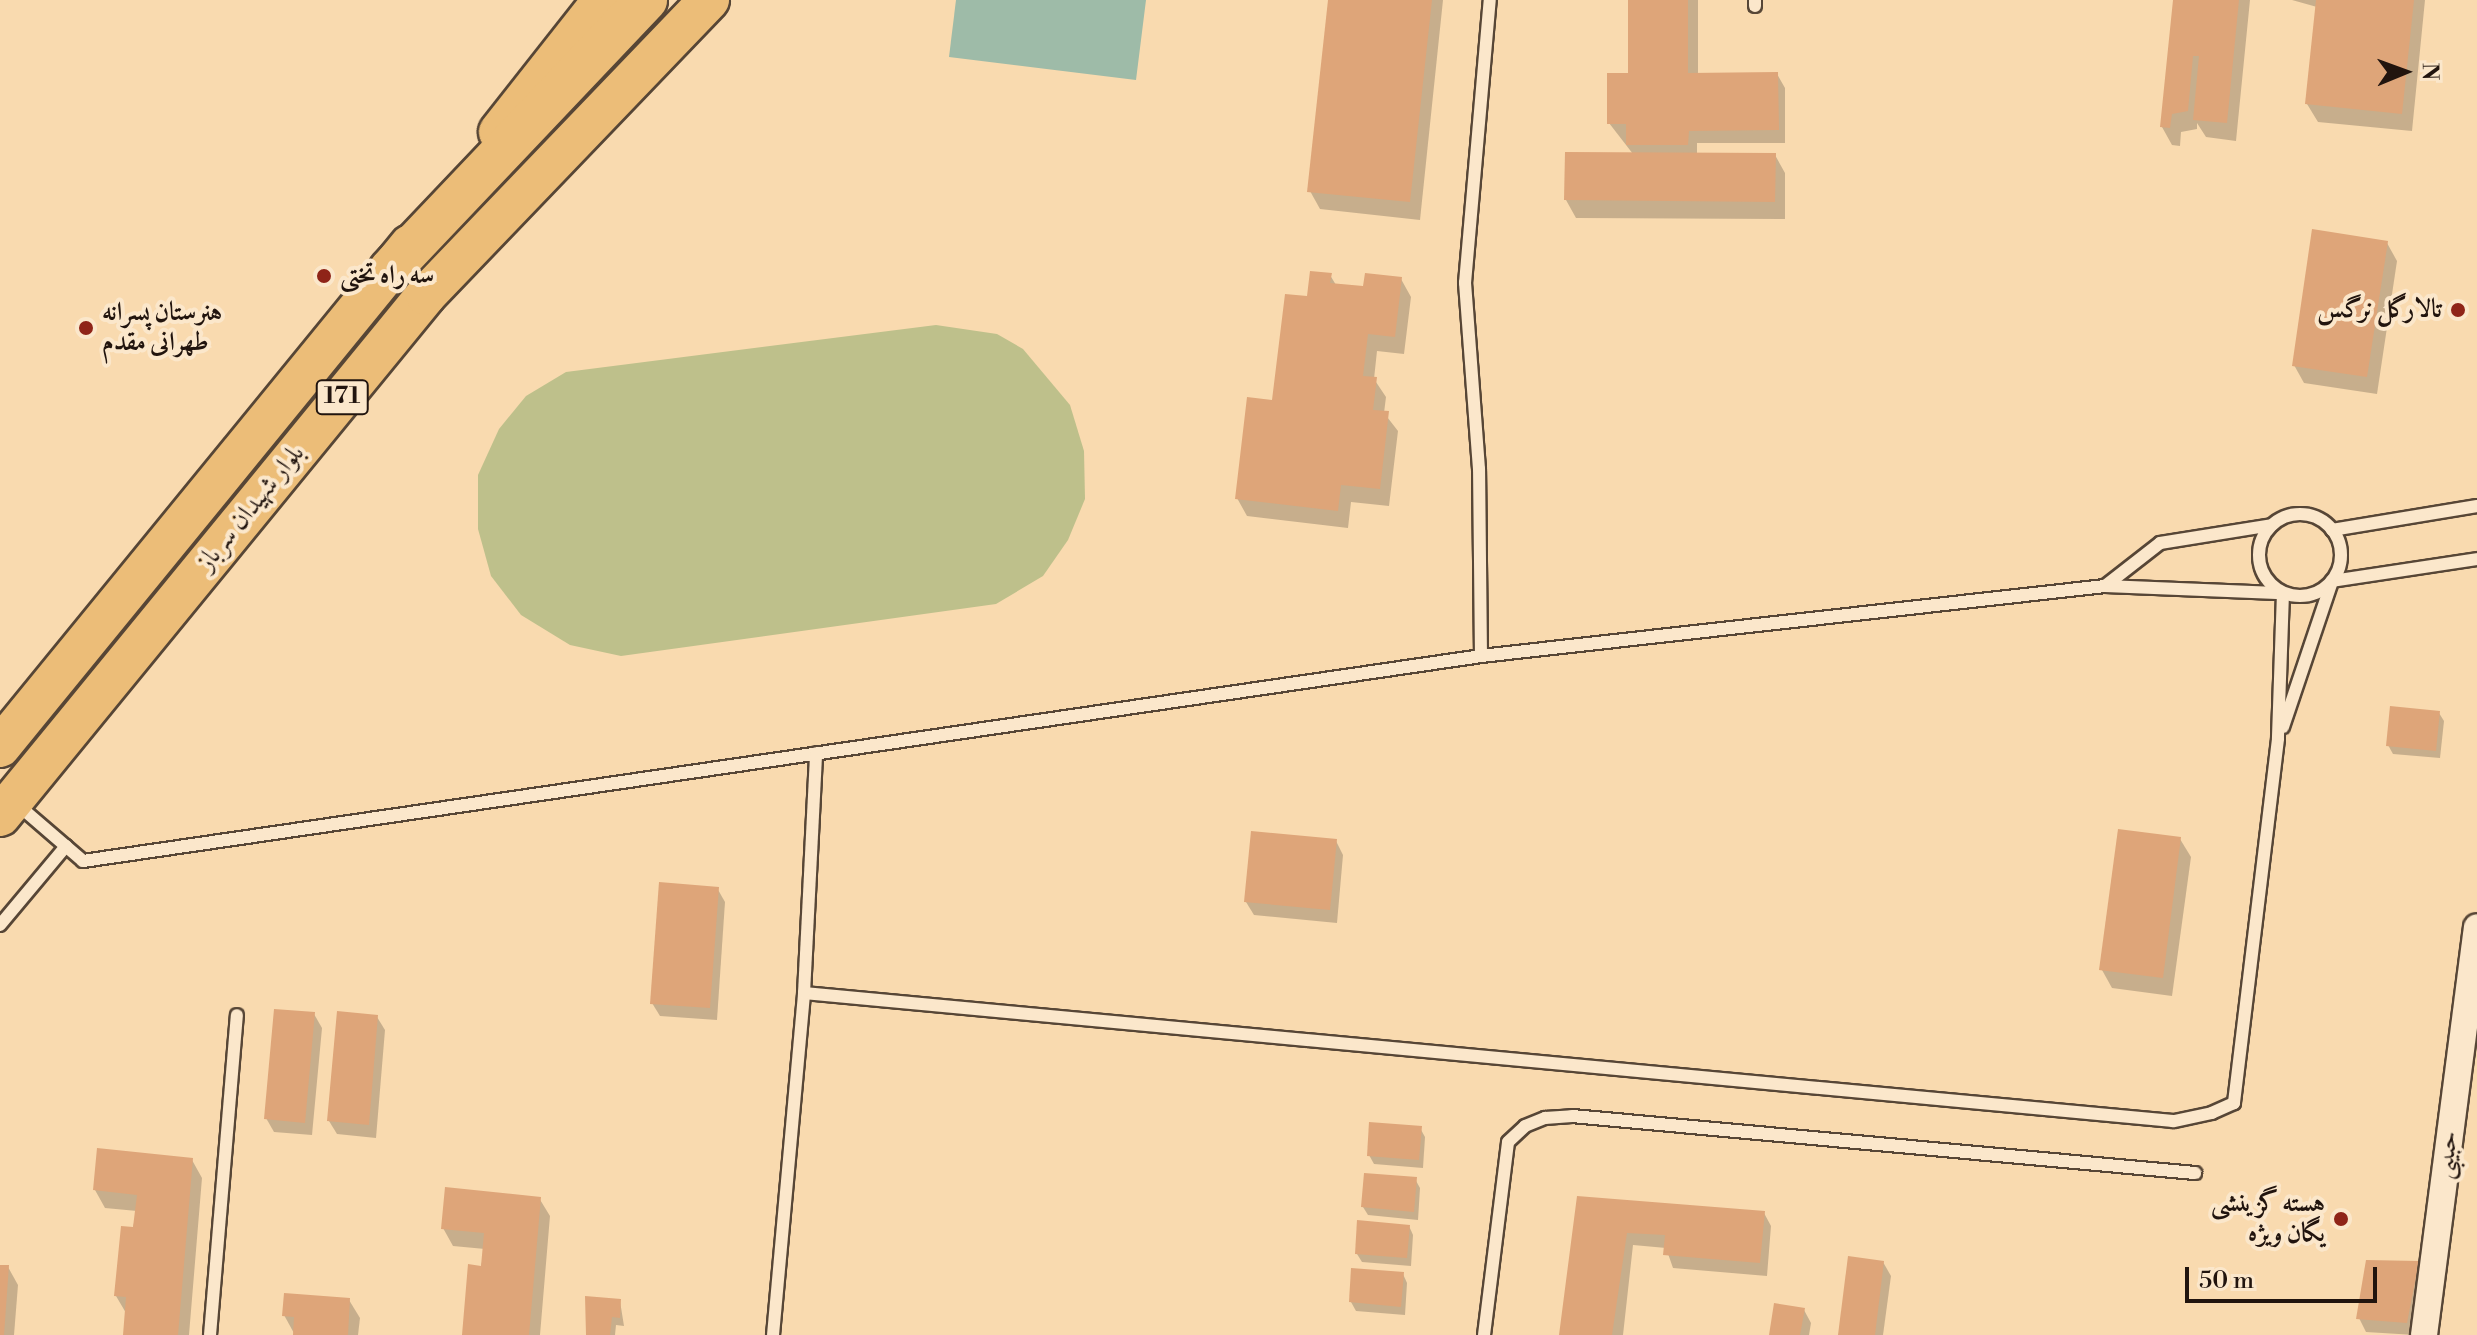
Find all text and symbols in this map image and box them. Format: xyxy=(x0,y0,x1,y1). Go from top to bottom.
north arrow xyxy=(2365,32,2445,112)
text: N xyxy=(2416,63,2443,81)
place label: سه راه تختی xyxy=(340,260,434,292)
marker: سه راه تختی xyxy=(315,267,333,285)
place label: تالارگل نرگس xyxy=(2317,294,2442,326)
place label: هنرستان پسرانه طهرانی مقدم xyxy=(102,297,222,358)
marker: تالارگل نرگس xyxy=(2449,301,2467,319)
marker: هنرستان پسرانه طهرانی مقدم xyxy=(77,319,95,337)
road number: 171 xyxy=(314,377,370,417)
street label: بلوار شهیدان سرباز xyxy=(191,439,311,577)
street label: حبیبی xyxy=(2429,1129,2465,1181)
place label: هسته گزینشی یگان ویژه xyxy=(2211,1188,2325,1250)
marker: هسته گزینشی یگان ویژه xyxy=(2332,1210,2350,1228)
scale bar xyxy=(2189,1251,2381,1301)
text: 50 m xyxy=(2199,1266,2254,1296)

